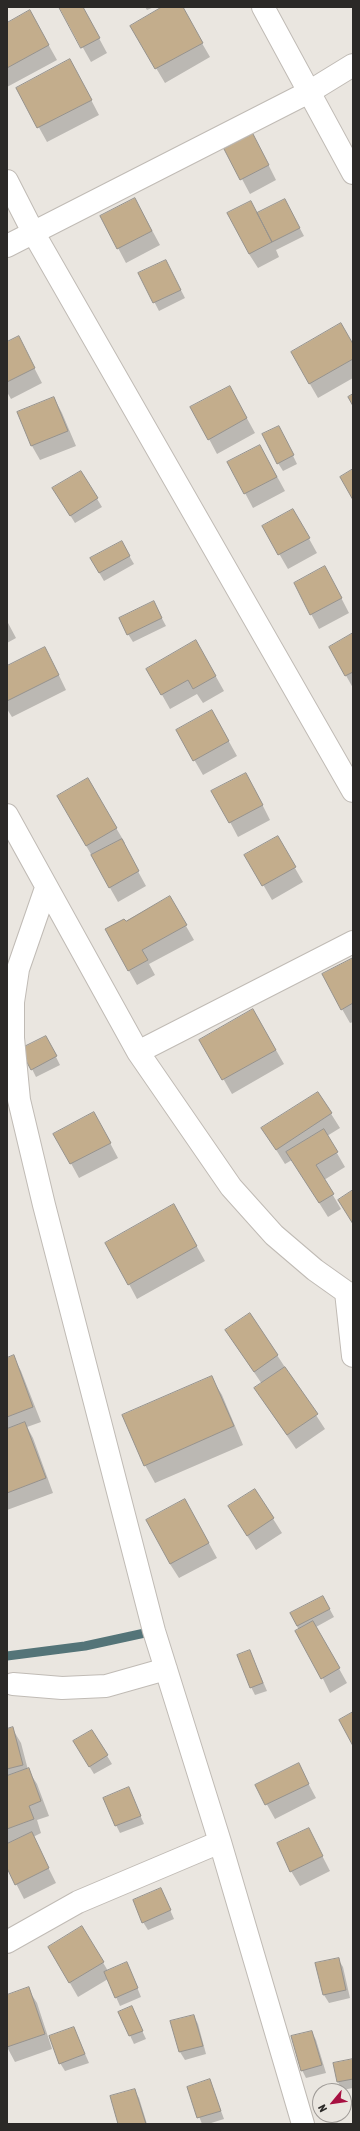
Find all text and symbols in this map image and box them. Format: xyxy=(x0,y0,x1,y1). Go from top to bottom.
north arrow xyxy=(312,2083,352,2123)
text: N xyxy=(316,2103,329,2114)

